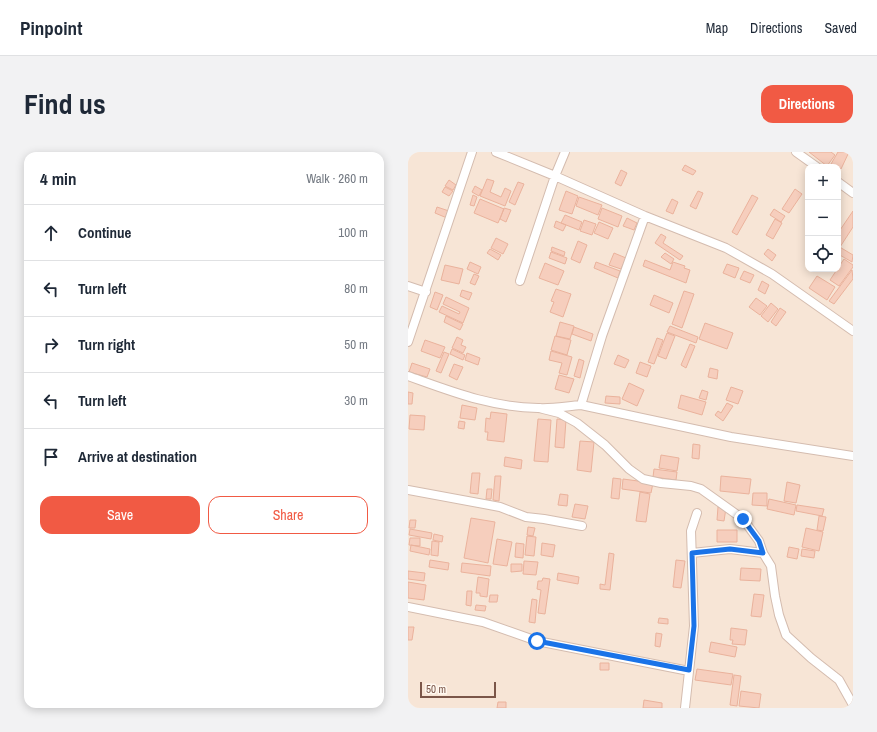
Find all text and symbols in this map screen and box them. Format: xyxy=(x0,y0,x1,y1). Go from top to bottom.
text: Pinpoint xyxy=(20,15,82,41)
text: Map xyxy=(706,19,728,37)
text: Directions xyxy=(750,19,802,37)
text: Saved xyxy=(824,19,857,37)
text: Find us xyxy=(24,85,106,123)
button: Directions xyxy=(761,85,853,123)
map controls xyxy=(805,164,841,272)
button: + xyxy=(805,164,841,200)
text: 4 min xyxy=(40,167,76,190)
text: Walk · 260 m xyxy=(306,170,368,187)
button: − xyxy=(805,200,841,236)
icon: ahead xyxy=(40,222,62,244)
text: Continue xyxy=(78,222,131,243)
text: 100 m xyxy=(338,224,368,241)
button: locate xyxy=(805,236,841,272)
icon: left xyxy=(40,278,62,300)
text: Turn left xyxy=(78,278,126,299)
text: 80 m xyxy=(344,280,368,297)
icon: right xyxy=(40,334,62,356)
text: Turn right xyxy=(78,334,135,355)
text: 50 m xyxy=(344,336,368,353)
icon: left xyxy=(40,390,62,412)
text: Turn left xyxy=(78,390,126,411)
text: 30 m xyxy=(344,392,368,409)
icon: arrive xyxy=(40,446,62,468)
text: Arrive at destination xyxy=(78,446,197,467)
button: Save xyxy=(40,496,200,534)
button: Share xyxy=(208,496,368,534)
route end xyxy=(734,510,752,528)
route start xyxy=(528,632,546,650)
scale bar xyxy=(420,680,496,699)
text: 50 m xyxy=(426,682,446,696)

